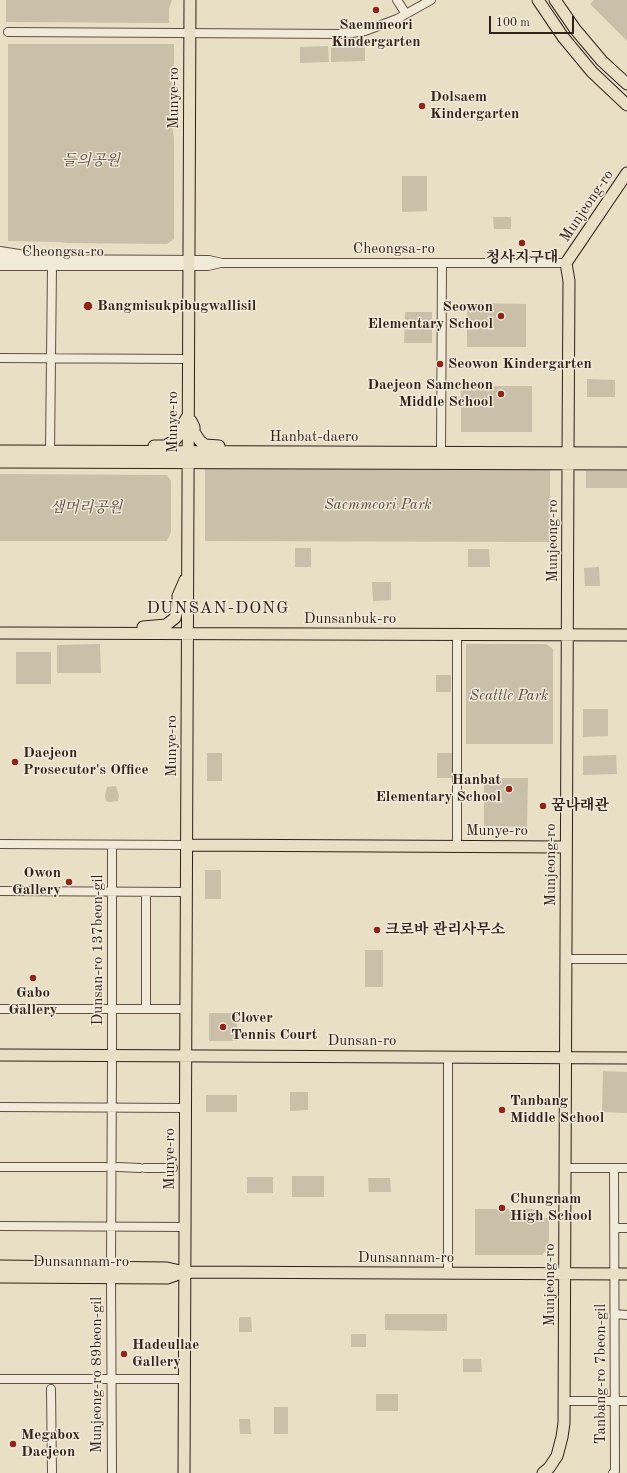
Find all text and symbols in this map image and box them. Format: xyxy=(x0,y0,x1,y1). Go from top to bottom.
marker: Saemmeori Kindergarten xyxy=(371,5,381,15)
scale bar xyxy=(491,8,576,34)
place label: Saemmeori Kindergarten xyxy=(331,16,421,51)
text: 100 m xyxy=(496,17,530,29)
street label: Munye-ro xyxy=(165,67,183,129)
place label: Dolsaem Kindergarten xyxy=(430,88,519,123)
marker: Dolsaem Kindergarten xyxy=(417,101,427,111)
park label: 들의공원 xyxy=(62,152,120,170)
street label: Munjeong-ro xyxy=(556,166,618,246)
marker: 청사지구대 xyxy=(517,238,527,248)
street label: Cheongsa-ro xyxy=(353,240,435,258)
street label: Cheongsa-ro xyxy=(22,243,104,261)
place label: 청사지구대 xyxy=(486,249,558,267)
place label: Bangmisukpibugwallisil xyxy=(97,297,256,315)
place label: Seowon Elementary School xyxy=(367,298,493,333)
marker: Bangmisukpibugwallisil xyxy=(82,300,94,312)
marker: Seowon Elementary School xyxy=(496,311,506,321)
place label: Seowon Kindergarten xyxy=(448,355,592,373)
marker: Seowon Kindergarten xyxy=(435,359,445,369)
place label: Daejeon Samcheon Middle School xyxy=(367,376,493,411)
marker: Daejeon Samcheon Middle School xyxy=(496,389,506,399)
street label: Munye-ro xyxy=(164,391,182,453)
street label: Hanbat-daero xyxy=(270,428,358,446)
park label: Saemmeori Park xyxy=(324,496,432,514)
park label: 샘머리공원 xyxy=(50,499,122,517)
street label: Munjeong-ro xyxy=(544,499,562,583)
district label: DUNSAN-DONG xyxy=(147,599,289,619)
street label: Dunsanbuk-ro xyxy=(304,610,396,628)
park label: Seattle Park xyxy=(470,687,548,705)
street label: Munye-ro xyxy=(163,715,181,777)
place label: Daejeon Prosecutor's Office xyxy=(23,744,149,779)
marker: Daejeon Prosecutor's Office xyxy=(10,757,20,767)
place label: Hanbat Elementary School xyxy=(375,771,501,806)
marker: Hanbat Elementary School xyxy=(504,784,514,794)
place label: 꿈나래관 xyxy=(551,797,609,815)
marker: 꿈나래관 xyxy=(538,801,548,811)
street label: Munye-ro xyxy=(466,822,528,840)
street label: Munjeong-ro xyxy=(542,823,560,907)
place label: Owon Gallery xyxy=(12,864,61,899)
street label: Dunsan-ro 137beon-gil xyxy=(89,874,107,1026)
marker: Owon Gallery xyxy=(64,877,74,887)
place label: 크로바 관리사무소 xyxy=(385,921,505,939)
marker: 크로바 관리사무소 xyxy=(372,925,382,935)
marker: Gabo Gallery xyxy=(28,973,38,983)
place label: Gabo Gallery xyxy=(8,984,58,1019)
place label: Clover Tennis Court xyxy=(231,1009,317,1044)
marker: Clover Tennis Court xyxy=(218,1022,228,1032)
street label: Dunsan-ro xyxy=(328,1032,396,1050)
place label: Tanbang Middle School xyxy=(510,1092,604,1127)
marker: Tanbang Middle School xyxy=(497,1105,507,1115)
street label: Munye-ro xyxy=(161,1128,179,1190)
place label: Chungnam High School xyxy=(510,1190,592,1225)
marker: Chungnam High School xyxy=(497,1203,507,1213)
street label: Munjeong-ro xyxy=(541,1243,559,1327)
street label: Dunsannam-ro xyxy=(358,1249,454,1267)
street label: Dunsannam-ro xyxy=(33,1253,129,1271)
street label: Munjeong-ro 89beon-gil xyxy=(88,1297,106,1453)
street label: Tanbang-ro 7beon-gil xyxy=(592,1304,610,1444)
place label: Hadeullae Gallery xyxy=(132,1336,199,1371)
marker: Hadeullae Gallery xyxy=(119,1349,129,1359)
place label: Megabox Daejeon xyxy=(21,1426,80,1461)
marker: Megabox Daejeon xyxy=(8,1439,18,1449)

